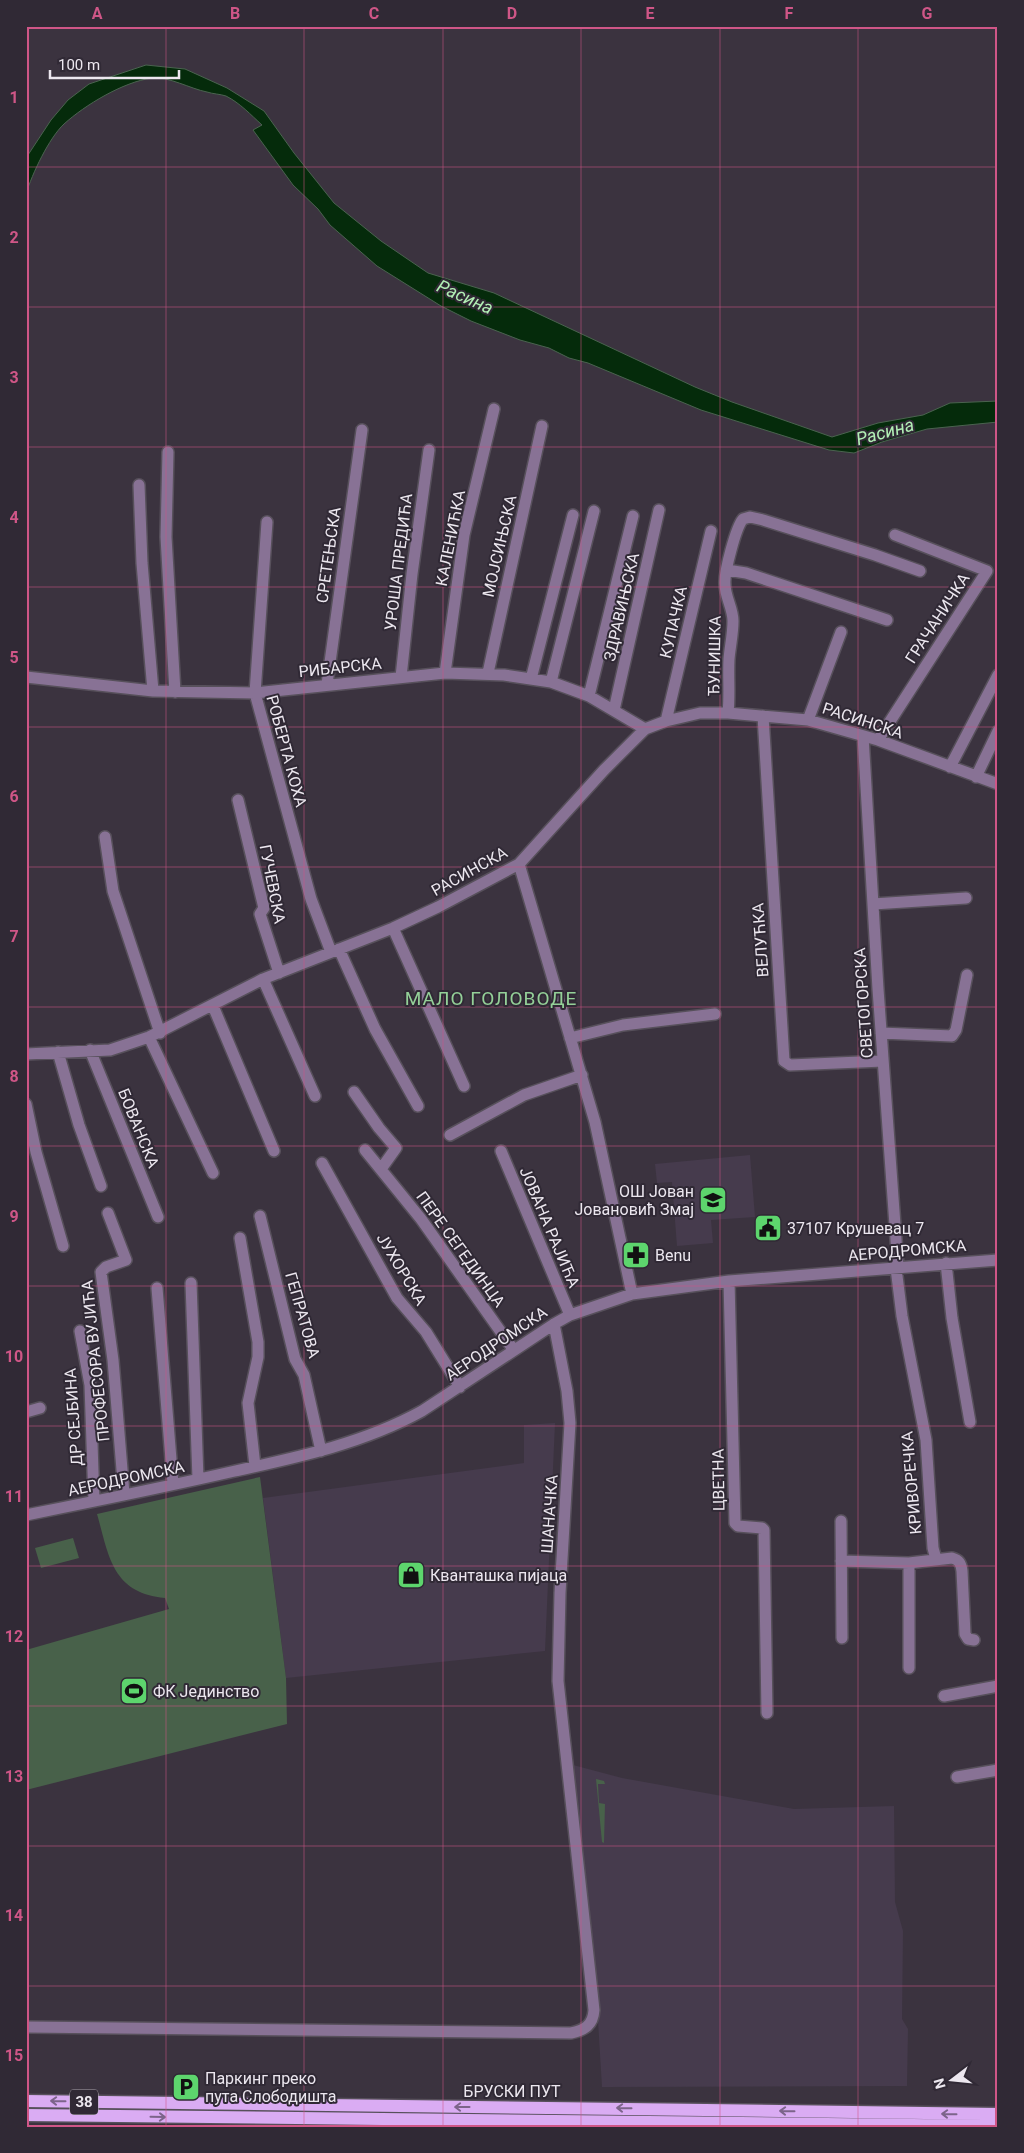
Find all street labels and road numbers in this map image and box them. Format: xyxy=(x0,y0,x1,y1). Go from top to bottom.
street label: КАЛЕНИЋКА xyxy=(432,488,469,588)
street label: УРОША ПРЕДИЋА xyxy=(381,492,416,632)
street label: МОЈСИЊСКА xyxy=(479,493,521,599)
street label: СРЕТЕЊСКА xyxy=(312,505,345,604)
street label: ЗДРАВИЊСКА xyxy=(600,550,643,663)
street label: ГРАЧАНИЧКА xyxy=(901,569,974,667)
street label: КУПАЧКА xyxy=(656,584,691,660)
street label: ЂУНИШКА xyxy=(704,615,725,696)
street label: РИБАРСКА xyxy=(298,654,383,681)
street label: РОБЕРТА КОХА xyxy=(262,693,311,810)
street label: РАСИНСКА xyxy=(820,699,906,743)
street label: ГУЧЕВСКА xyxy=(256,843,290,926)
street label: РАСИНСКА xyxy=(428,843,511,900)
street label: ВЕЛУЋКА xyxy=(748,902,773,978)
street label: СВЕТОГОРСКА xyxy=(850,947,877,1059)
street label: БОВАНСКА xyxy=(114,1086,163,1171)
street label: ЈОВАНА РАЈИЋА xyxy=(516,1164,584,1291)
street label: ПЕРЕ СЕГЕДИНЦА xyxy=(412,1188,509,1311)
street label: ЈУХОРСКА xyxy=(373,1230,431,1309)
street label: АЕРОДРОМСКА xyxy=(847,1236,968,1265)
street label: ГЕПРАТОВА xyxy=(281,1270,324,1361)
street label: ПРОФЕСОРА ВУЈИЋА xyxy=(78,1279,113,1443)
street label: АЕРОДРОМСКА xyxy=(442,1302,551,1384)
street label: ДР СЕЈБИНА xyxy=(61,1367,86,1466)
street label: КРИВОРЕЧКА xyxy=(897,1430,925,1535)
street label: ЦВЕТНА xyxy=(708,1448,729,1511)
street label: АЕРОДРОМСКА xyxy=(66,1457,187,1500)
street label: ШАНАЧКА xyxy=(537,1473,562,1554)
street label: БРУСКИ ПУТ xyxy=(463,2082,561,2101)
road number: 38 xyxy=(70,2090,98,2114)

